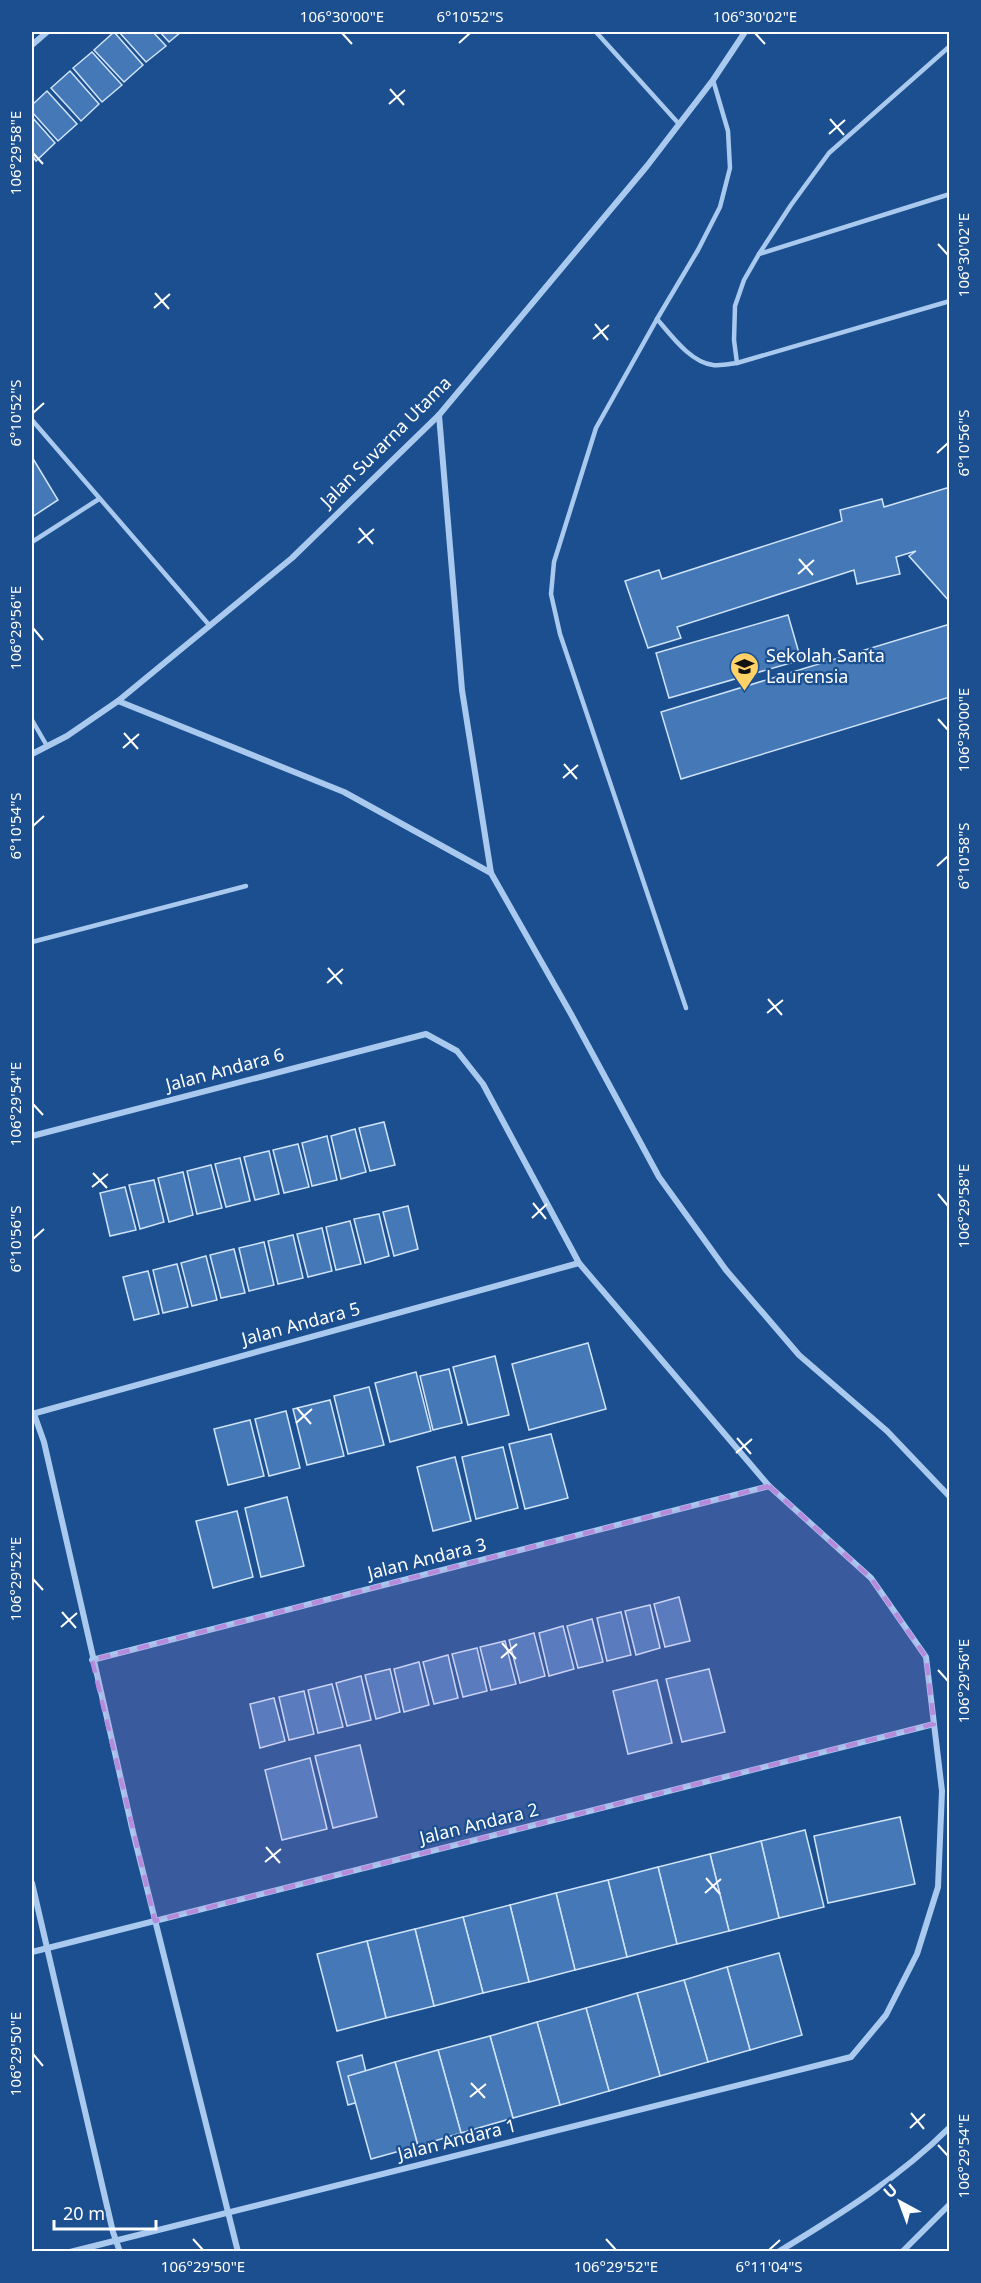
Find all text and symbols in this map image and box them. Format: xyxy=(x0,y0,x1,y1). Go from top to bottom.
text: 106°30'00"E xyxy=(300,6,384,26)
text: 6°10'52"S xyxy=(436,6,504,26)
text: 106°30'02"E xyxy=(713,6,797,26)
text: 106°29'58"E xyxy=(5,111,25,195)
text: 106°30'02"E xyxy=(953,213,973,297)
street label: Jalan Suvarna Utama xyxy=(313,371,456,513)
text: 6°10'52"S xyxy=(5,379,25,447)
text: 6°10'56"S xyxy=(953,409,973,477)
text: 106°29'56"E xyxy=(5,586,25,670)
place label: Sekolah Santa Laurensia xyxy=(766,643,885,688)
school or university icon: Sekolah Santa Laurensia xyxy=(729,650,761,692)
text: 106°30'00"E xyxy=(953,688,973,772)
text: 6°10'54"S xyxy=(5,792,25,860)
text: 6°10'58"S xyxy=(953,822,973,890)
street label: Jalan Andara 6 xyxy=(161,1042,287,1097)
text: 106°29'54"E xyxy=(5,1062,25,1146)
text: 106°29'58"E xyxy=(953,1164,973,1248)
text: 6°10'56"S xyxy=(5,1205,25,1273)
street label: Jalan Andara 5 xyxy=(237,1296,363,1351)
street label: Jalan Andara 3 xyxy=(363,1532,489,1585)
text: 106°29'52"E xyxy=(5,1537,25,1621)
text: 106°29'56"E xyxy=(953,1639,973,1723)
street label: Jalan Andara 2 xyxy=(415,1797,541,1850)
text: 106°29'50"E xyxy=(5,2012,25,2096)
street label: Jalan Andara 1 xyxy=(393,2113,519,2166)
text: 106°29'54"E xyxy=(953,2114,973,2198)
north arrow xyxy=(870,2172,930,2232)
text: U xyxy=(878,2178,902,2203)
scale bar xyxy=(54,2193,156,2231)
text: 20 m xyxy=(63,2201,105,2225)
text: 106°29'50"E xyxy=(161,2256,245,2276)
text: 106°29'52"E xyxy=(574,2256,658,2276)
text: 6°11'04"S xyxy=(735,2256,803,2276)

